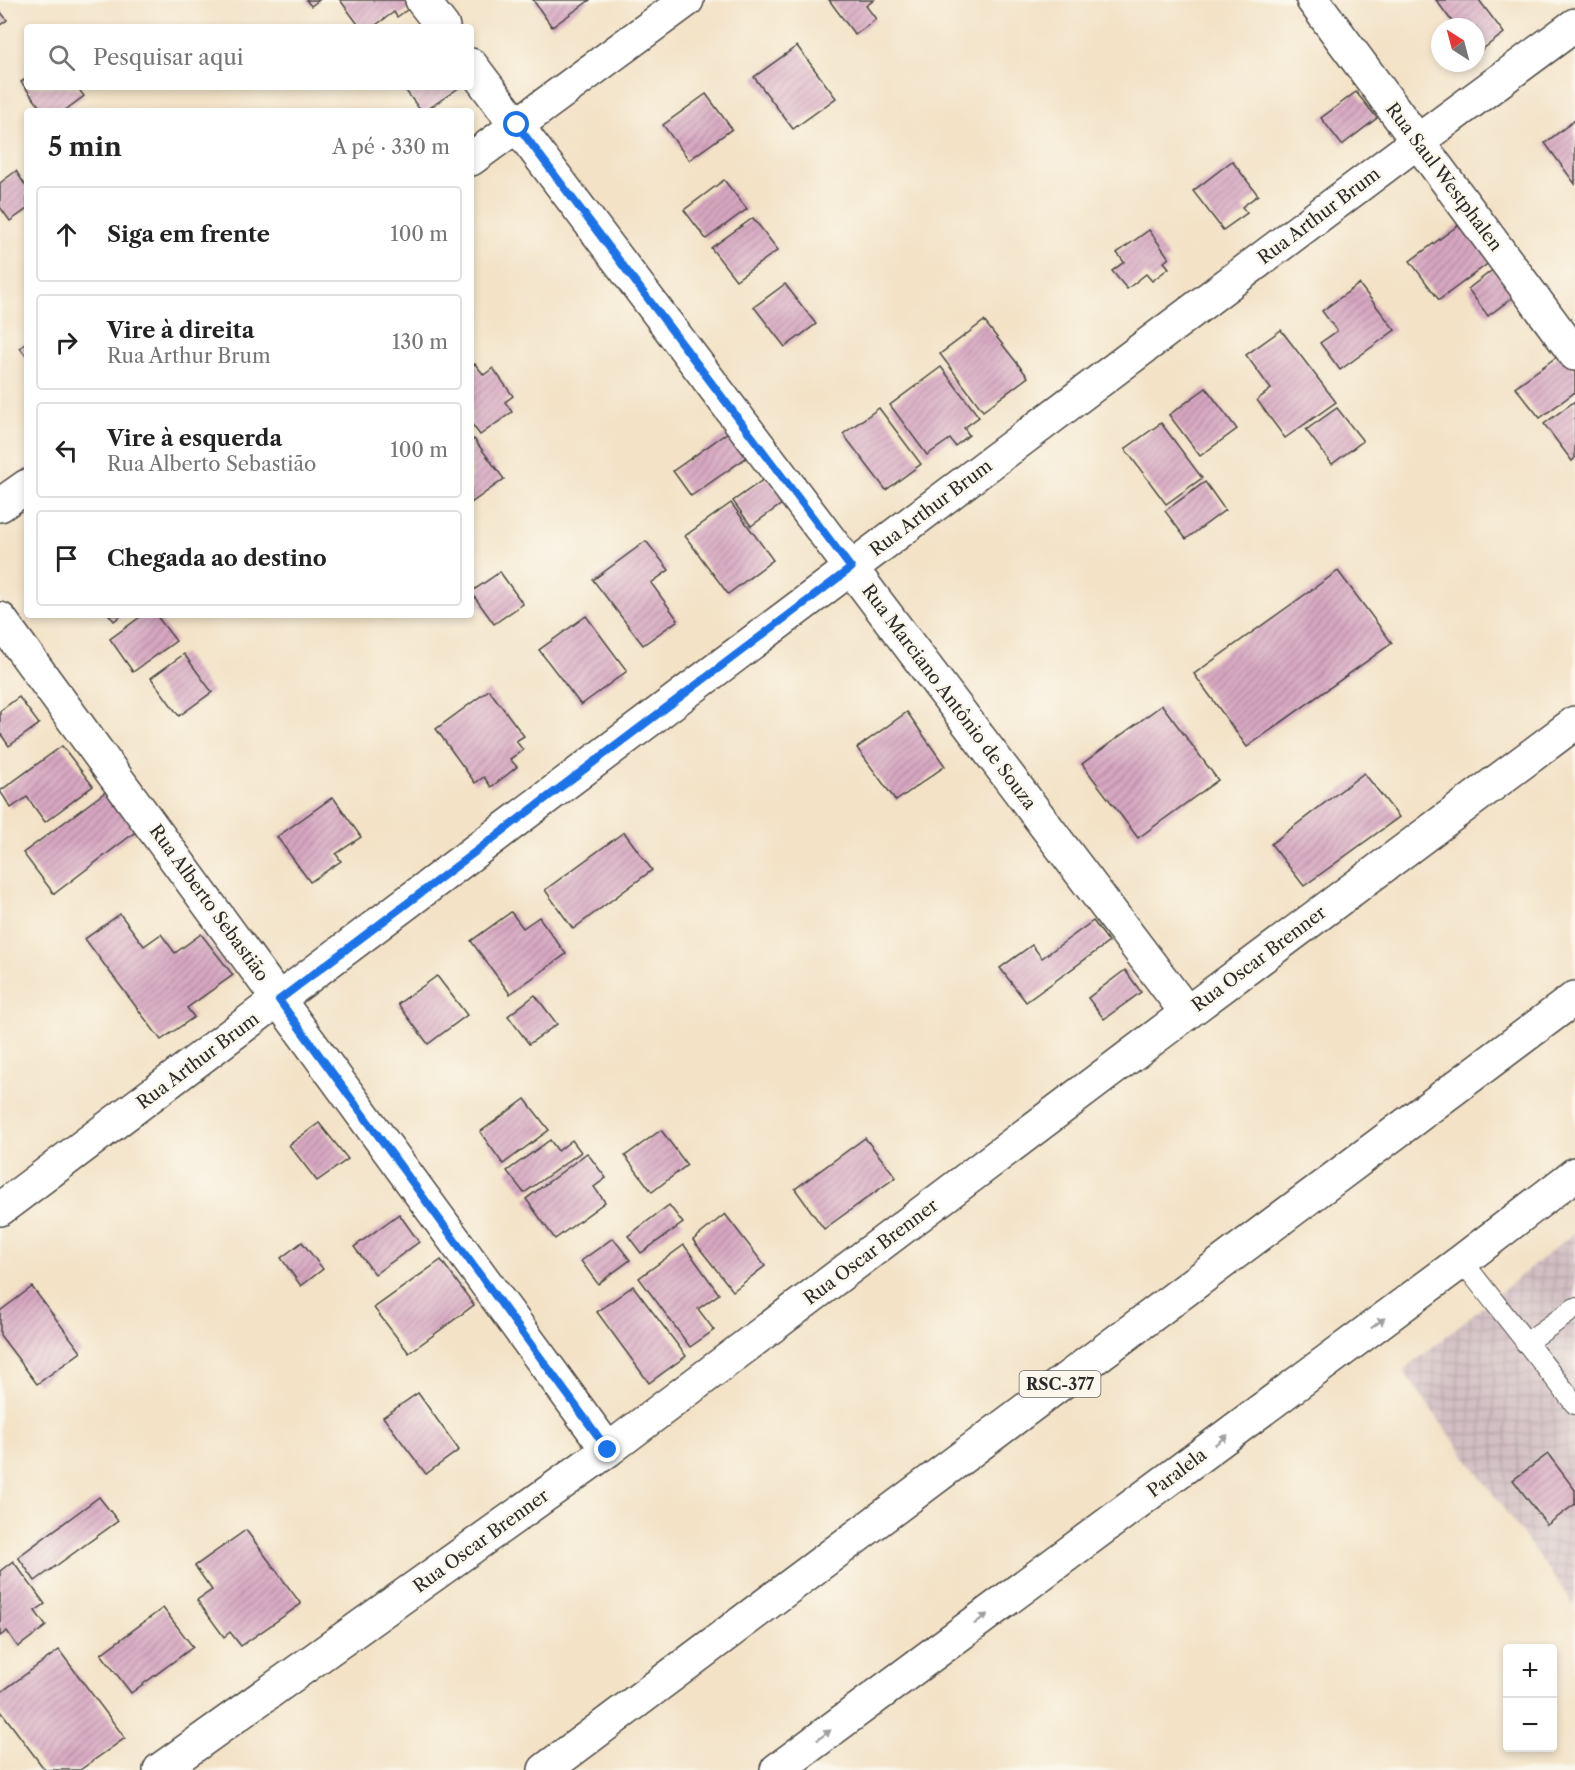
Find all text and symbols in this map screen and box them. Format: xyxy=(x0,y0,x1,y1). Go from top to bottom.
north arrow xyxy=(1431,18,1485,72)
search box xyxy=(24,24,474,90)
icon: search xyxy=(45,41,78,74)
text: Pesquisar aqui xyxy=(93,44,243,71)
street label: Rua Saul Westphalen xyxy=(1381,99,1507,255)
route start xyxy=(503,111,529,137)
text: 5 min xyxy=(48,131,122,163)
text: A pé · 330 m xyxy=(332,135,450,159)
street label: Rua Arthur Brum xyxy=(1254,163,1385,269)
icon: ahead xyxy=(50,218,83,251)
text: Siga em frente xyxy=(107,221,270,248)
text: 100 m xyxy=(390,222,448,246)
text: Vire à direita xyxy=(107,317,254,344)
icon: right xyxy=(50,326,83,359)
text: 130 m xyxy=(392,330,448,354)
text: Rua Arthur Brum xyxy=(107,344,271,368)
text: Vire à esquerda xyxy=(107,425,282,452)
icon: left xyxy=(50,434,83,467)
text: 100 m xyxy=(390,438,448,462)
text: Rua Alberto Sebastião xyxy=(107,452,316,476)
street label: Rua Arthur Brum xyxy=(866,455,997,561)
icon: arrive xyxy=(50,542,83,575)
text: Chegada ao destino xyxy=(107,545,327,572)
street label: Rua Marciano Antônio de Souza xyxy=(857,580,1041,814)
street label: Rua Alberto Sebastião xyxy=(145,820,273,986)
street label: Rua Oscar Brenner xyxy=(1188,901,1331,1017)
street label: Rua Arthur Brum xyxy=(133,1008,264,1114)
street label: Rua Oscar Brenner xyxy=(800,1194,943,1310)
one-way arrow xyxy=(1370,1318,1385,1330)
road number: RSC-377 xyxy=(1020,1371,1100,1397)
one-way arrow xyxy=(1214,1434,1229,1446)
route end xyxy=(594,1436,620,1462)
street label: Paralela xyxy=(1143,1443,1211,1502)
street label: Rua Oscar Brenner xyxy=(409,1484,553,1598)
one-way arrow xyxy=(972,1613,988,1625)
map controls xyxy=(1503,1644,1557,1752)
button: + xyxy=(1503,1644,1557,1698)
button: − xyxy=(1503,1698,1557,1752)
one-way arrow xyxy=(816,1729,832,1741)

